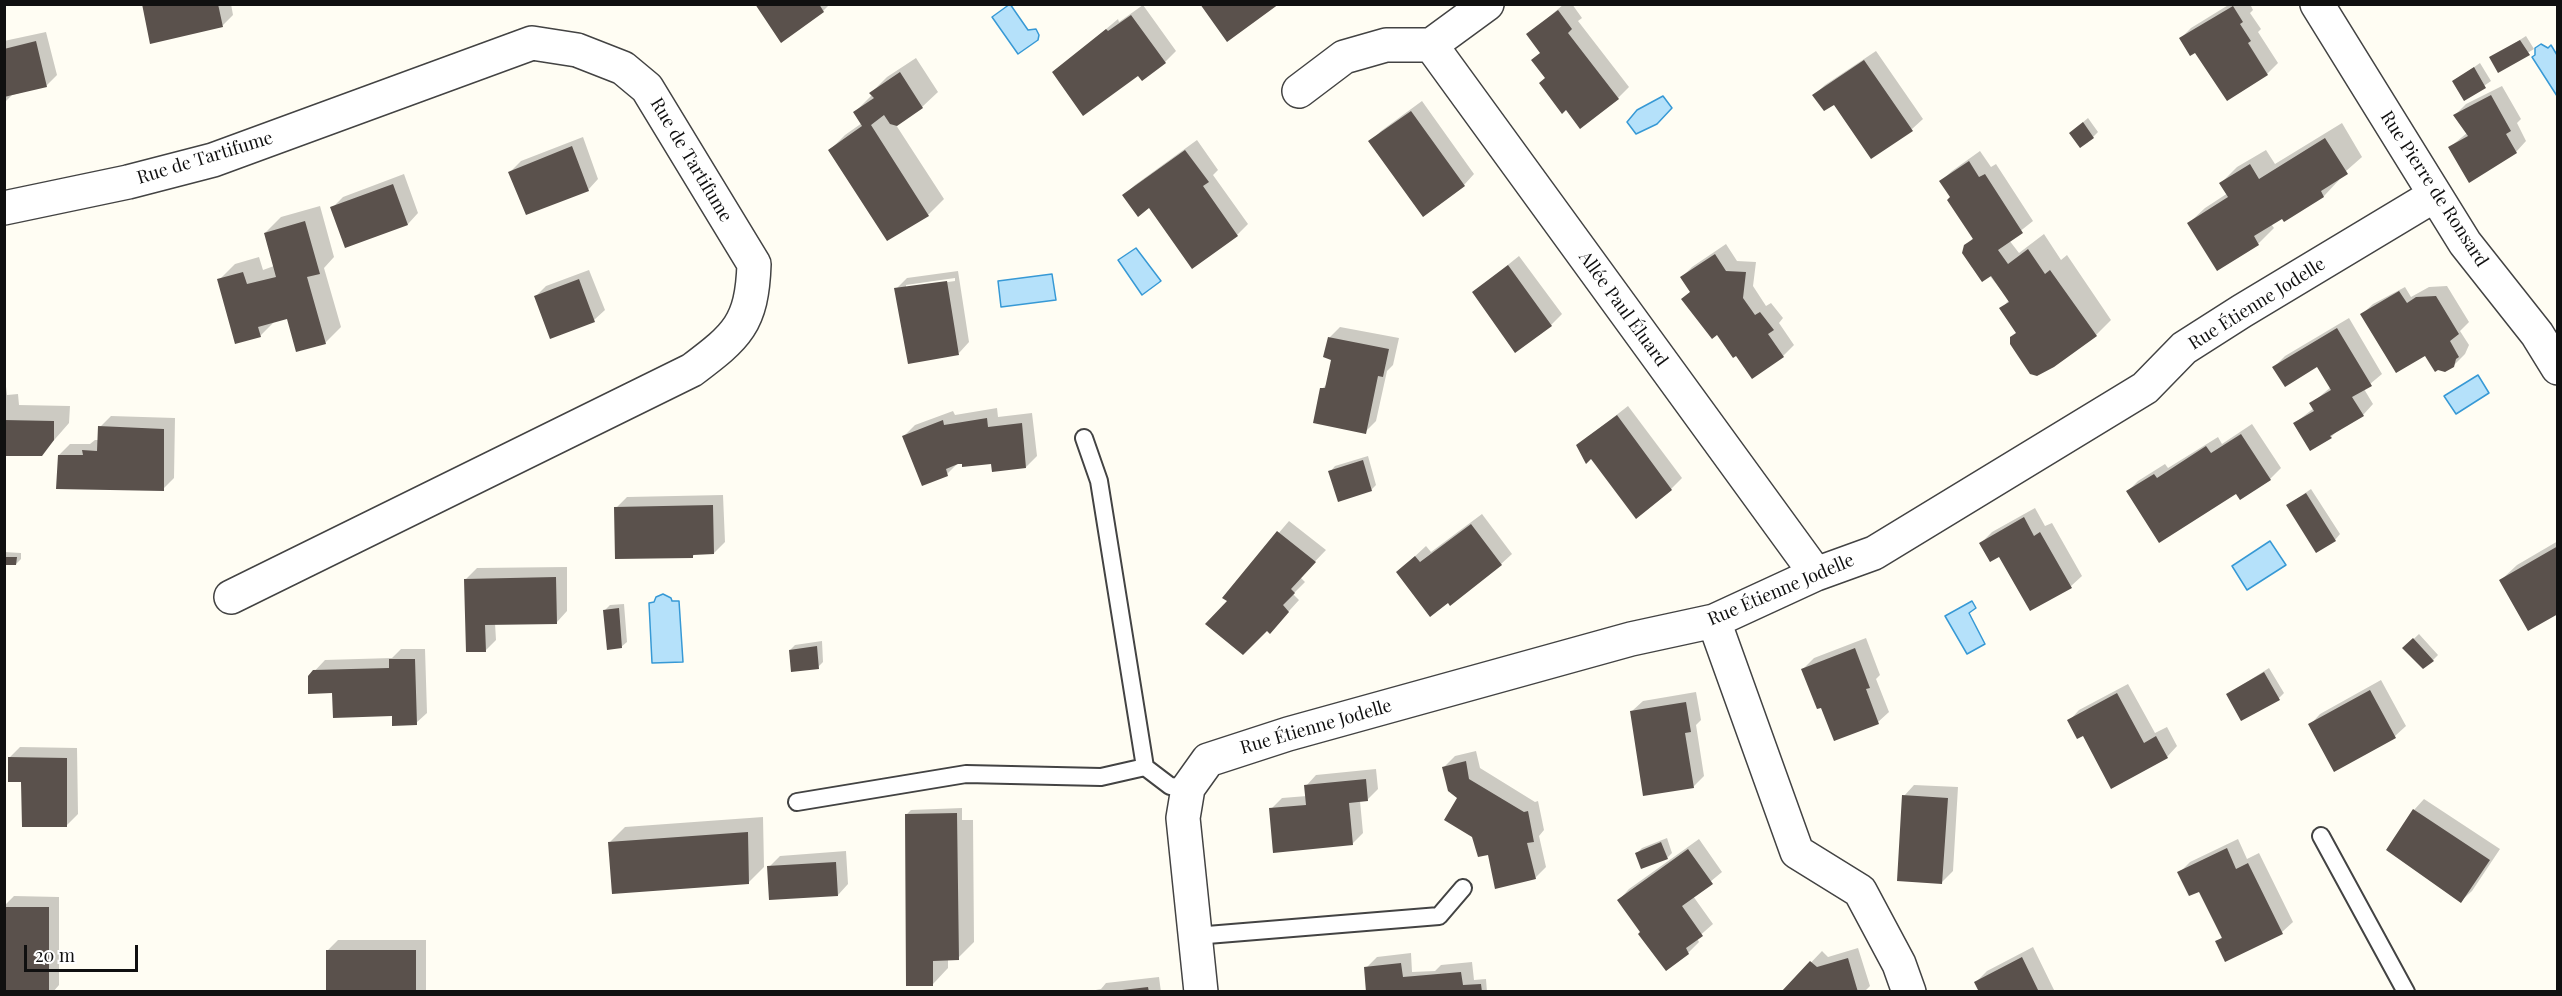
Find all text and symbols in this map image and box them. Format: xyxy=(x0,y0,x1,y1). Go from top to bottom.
street label: Rue de Tartifume xyxy=(645,94,737,226)
street label: Rue Pierre de Ronsard xyxy=(2376,107,2492,271)
street label: Rue de Tartifume xyxy=(135,127,275,189)
street label: Allée Paul Éluard xyxy=(1574,247,1672,371)
street label: Rue Étienne Jodelle xyxy=(2185,253,2329,355)
street label: Rue Étienne Jodelle xyxy=(1705,549,1857,631)
street label: Rue Étienne Jodelle xyxy=(1238,695,1394,759)
scale bar xyxy=(27,933,141,971)
text: 20 m xyxy=(35,943,75,967)

